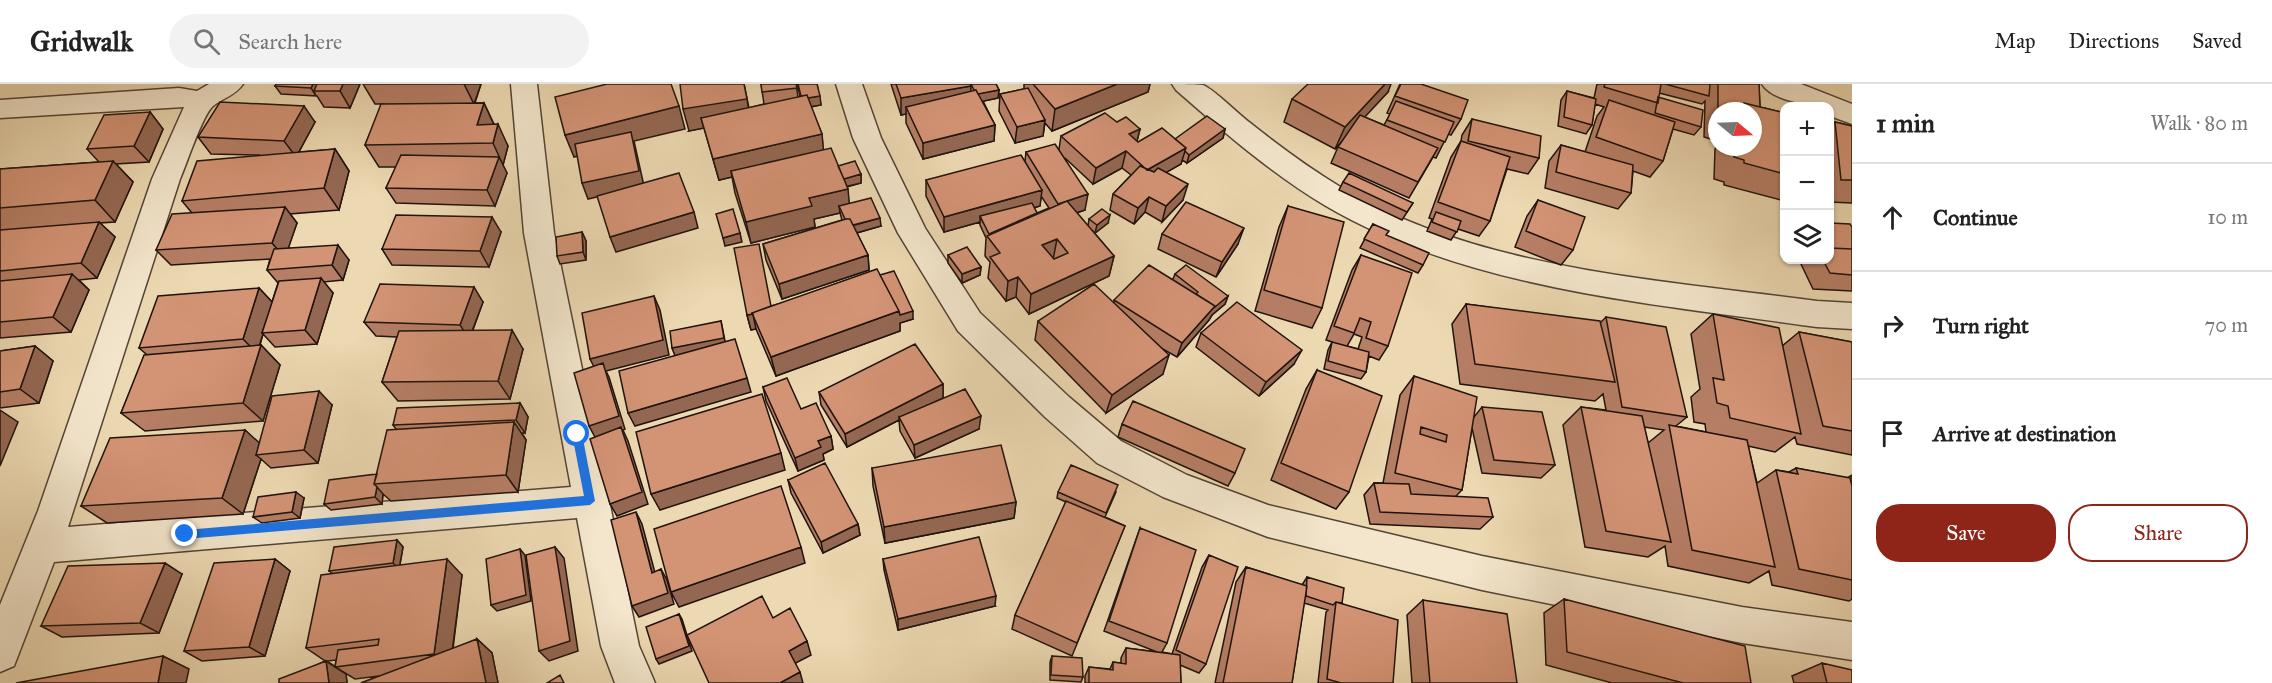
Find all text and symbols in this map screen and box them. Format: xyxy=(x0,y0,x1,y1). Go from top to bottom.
search box xyxy=(169,14,589,68)
text: Gridwalk xyxy=(30,24,133,59)
icon: search xyxy=(190,25,223,58)
text: Search here xyxy=(238,28,342,55)
text: Map xyxy=(1995,28,2036,54)
text: Directions xyxy=(2069,28,2159,54)
text: Saved xyxy=(2192,28,2242,54)
north arrow xyxy=(1708,102,1762,156)
map controls xyxy=(1780,102,1834,264)
button: + xyxy=(1780,102,1834,156)
text: 1 min xyxy=(1876,107,1935,139)
text: Walk · 80 m xyxy=(2150,111,2248,135)
button: − xyxy=(1780,156,1834,210)
icon: ahead xyxy=(1876,201,1909,234)
text: Continue xyxy=(1933,204,2018,231)
text: 10 m xyxy=(2207,205,2248,229)
button: layers xyxy=(1780,210,1834,264)
icon: right xyxy=(1876,309,1909,342)
text: Turn right xyxy=(1933,312,2029,339)
text: 70 m xyxy=(2205,313,2248,337)
icon: arrive xyxy=(1876,417,1909,450)
route start xyxy=(563,420,589,446)
text: Arrive at destination xyxy=(1933,420,2116,447)
button: Save xyxy=(1876,504,2056,562)
button: Share xyxy=(2068,504,2248,562)
route end xyxy=(171,520,197,546)

